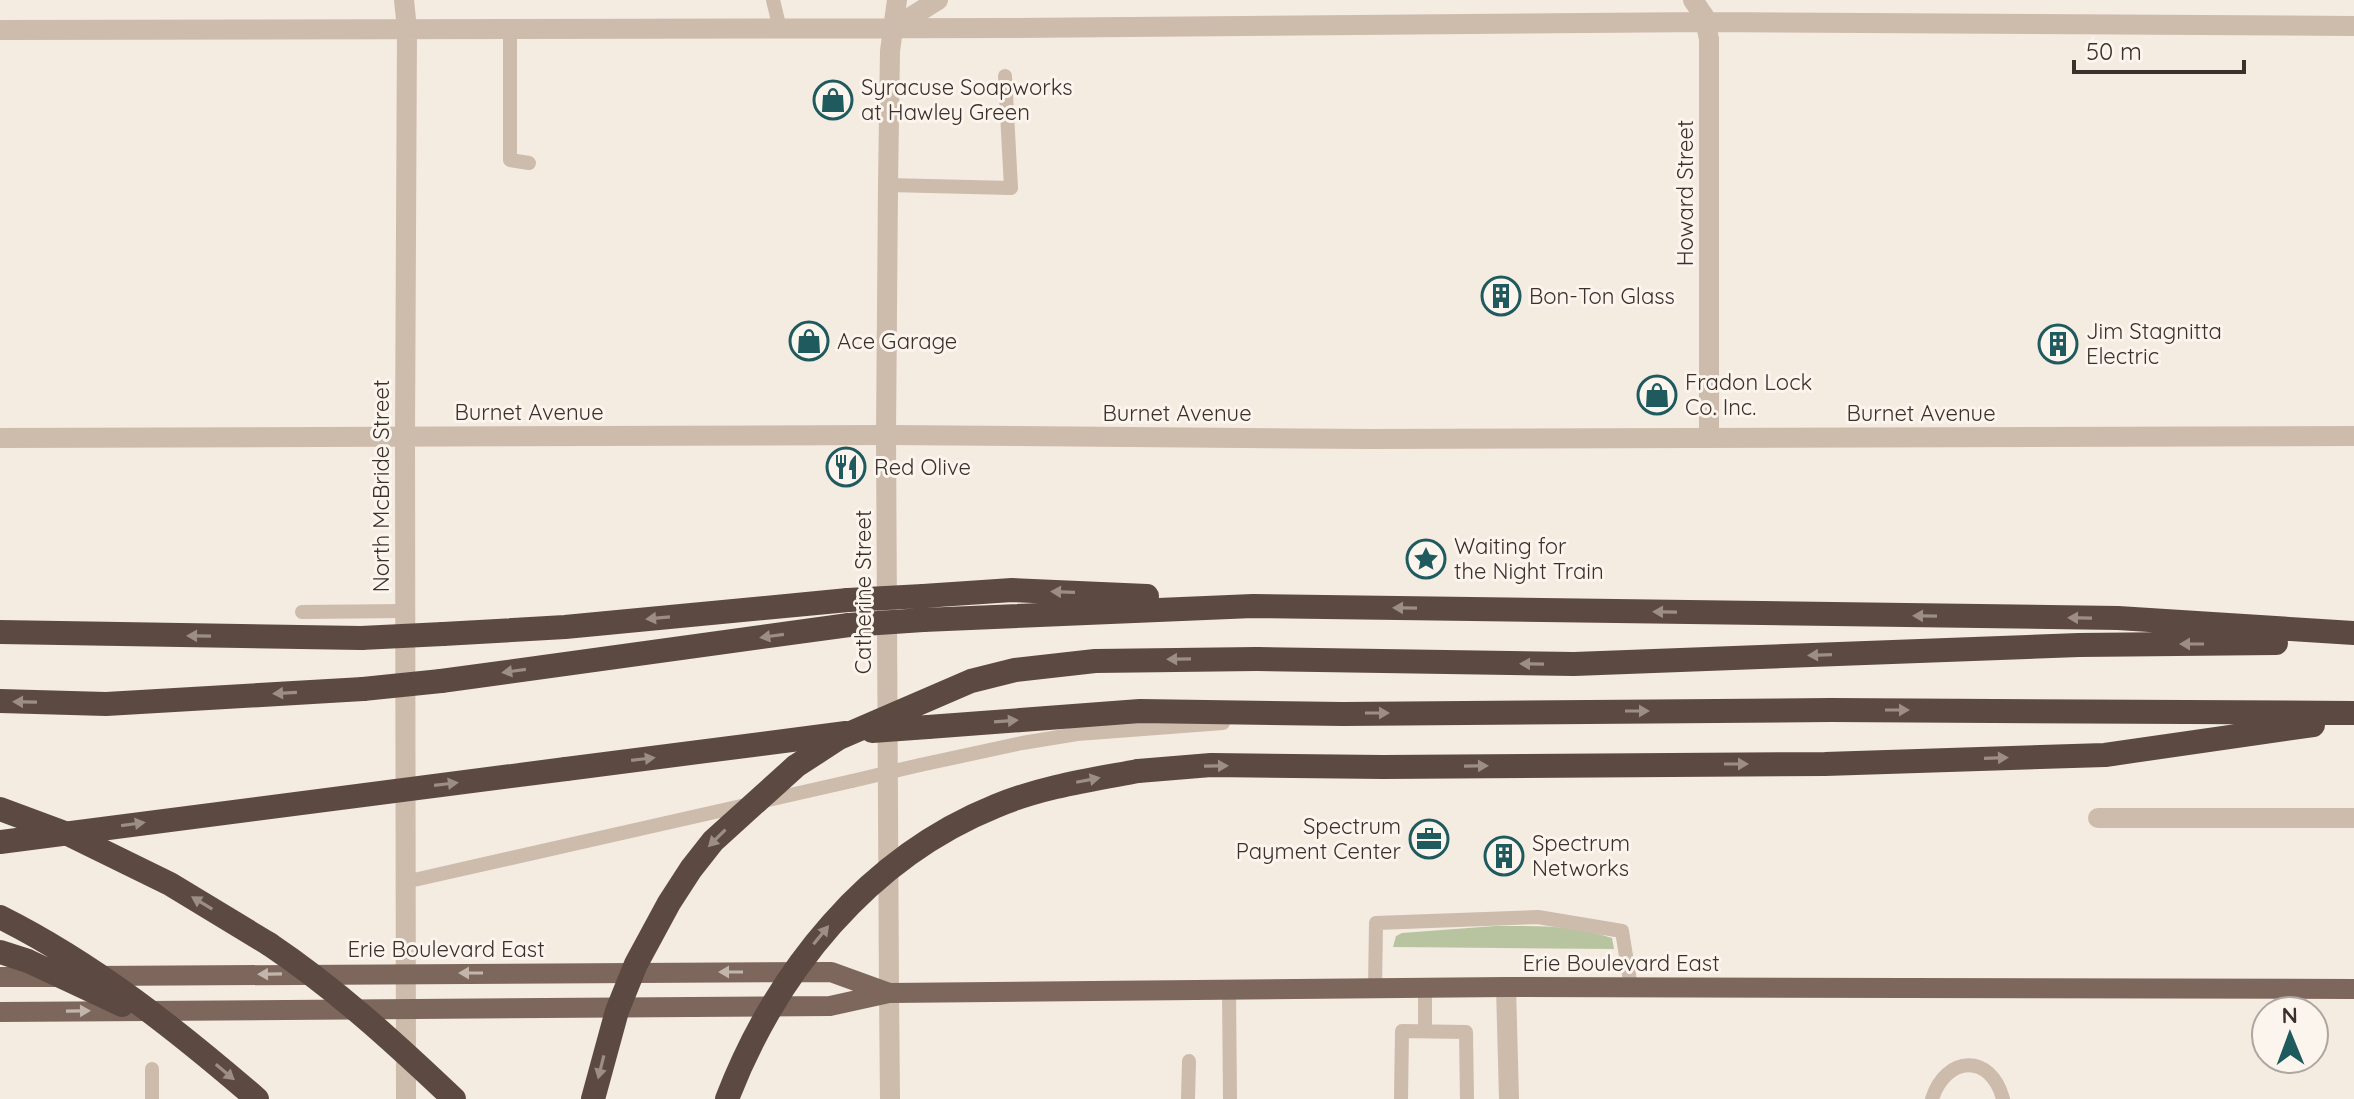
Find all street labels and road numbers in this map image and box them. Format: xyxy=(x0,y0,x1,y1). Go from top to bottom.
street label: Howard Street xyxy=(1671,120,1699,266)
street label: North McBride Street xyxy=(367,380,395,592)
street label: Burnet Avenue xyxy=(454,398,604,426)
street label: Burnet Avenue xyxy=(1102,399,1252,427)
street label: Burnet Avenue xyxy=(1846,399,1996,427)
street label: Catherine Street xyxy=(849,510,877,674)
street label: Erie Boulevard East xyxy=(347,935,545,963)
street label: Erie Boulevard East xyxy=(1522,949,1720,977)

